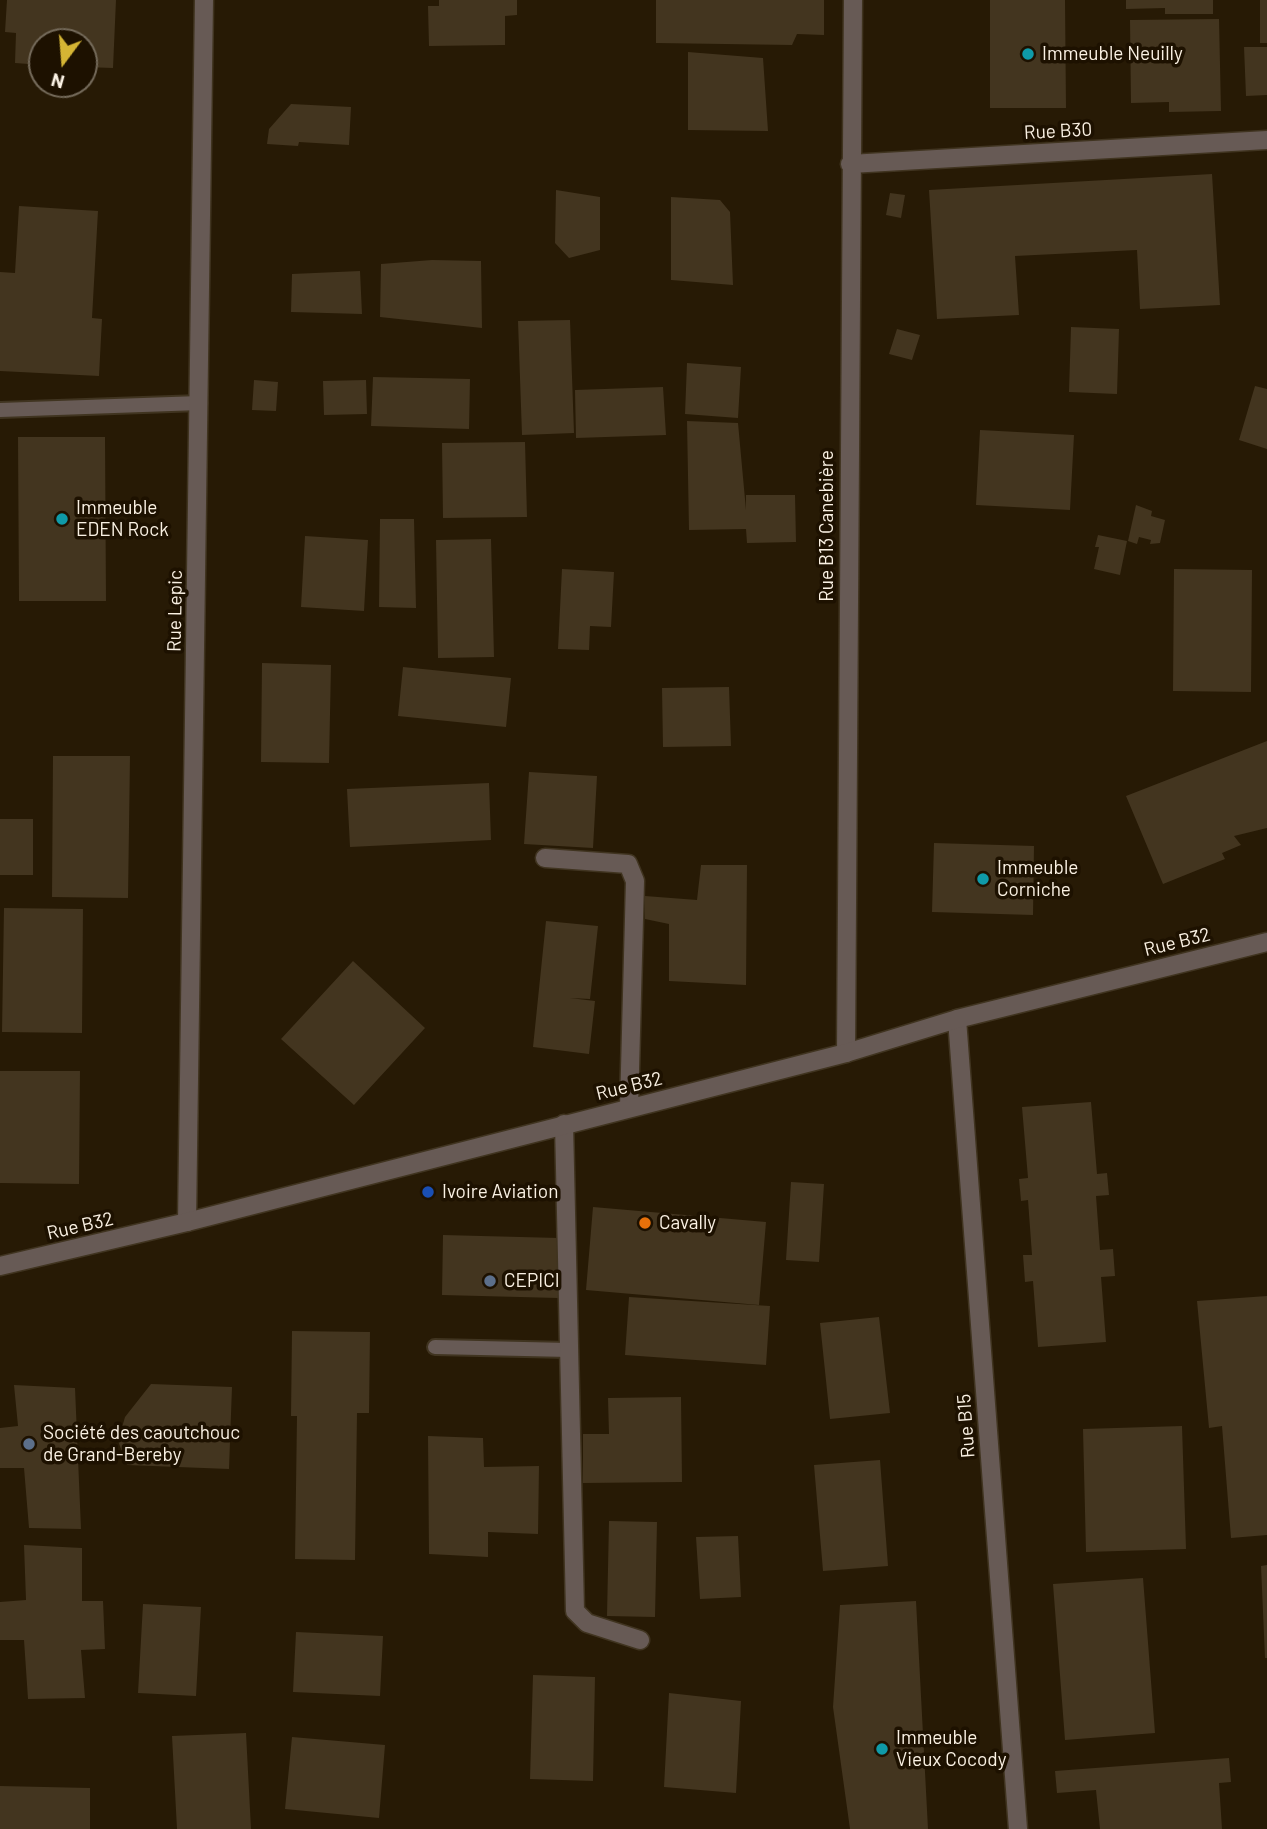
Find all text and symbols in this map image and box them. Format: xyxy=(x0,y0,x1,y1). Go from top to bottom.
north arrow xyxy=(28,28,98,98)
place label: Immeuble Neuilly xyxy=(1042,43,1183,65)
marker: Immeuble Neuilly xyxy=(1020,46,1036,62)
text: N xyxy=(48,69,67,95)
street label: Rue B30 xyxy=(1023,118,1093,144)
street label: Rue B13 Canebière xyxy=(816,450,838,602)
place label: Immeuble EDEN Rock xyxy=(76,497,169,541)
marker: Immeuble EDEN Rock xyxy=(54,511,70,527)
street label: Rue Lepic xyxy=(163,570,187,652)
place label: Immeuble Corniche xyxy=(997,857,1078,901)
marker: Immeuble Corniche xyxy=(975,871,991,887)
street label: Rue B32 xyxy=(1141,923,1213,961)
street label: Rue B32 xyxy=(593,1067,665,1105)
place label: Ivoire Aviation xyxy=(442,1181,558,1203)
marker: Ivoire Aviation xyxy=(420,1184,436,1200)
street label: Rue B32 xyxy=(44,1207,116,1245)
place label: Cavally xyxy=(659,1212,716,1234)
marker: Cavally xyxy=(637,1215,653,1231)
place label: CEPICI xyxy=(504,1270,560,1292)
marker: CEPICI xyxy=(482,1273,498,1289)
street label: Rue B15 xyxy=(952,1393,980,1459)
place label: Société des caoutchouc de Grand-Bereby xyxy=(43,1422,240,1466)
marker: Société des caoutchouc de Grand-Bereby xyxy=(21,1436,37,1452)
place label: Immeuble Vieux Cocody xyxy=(896,1727,1006,1771)
marker: Immeuble Vieux Cocody xyxy=(874,1741,890,1757)

